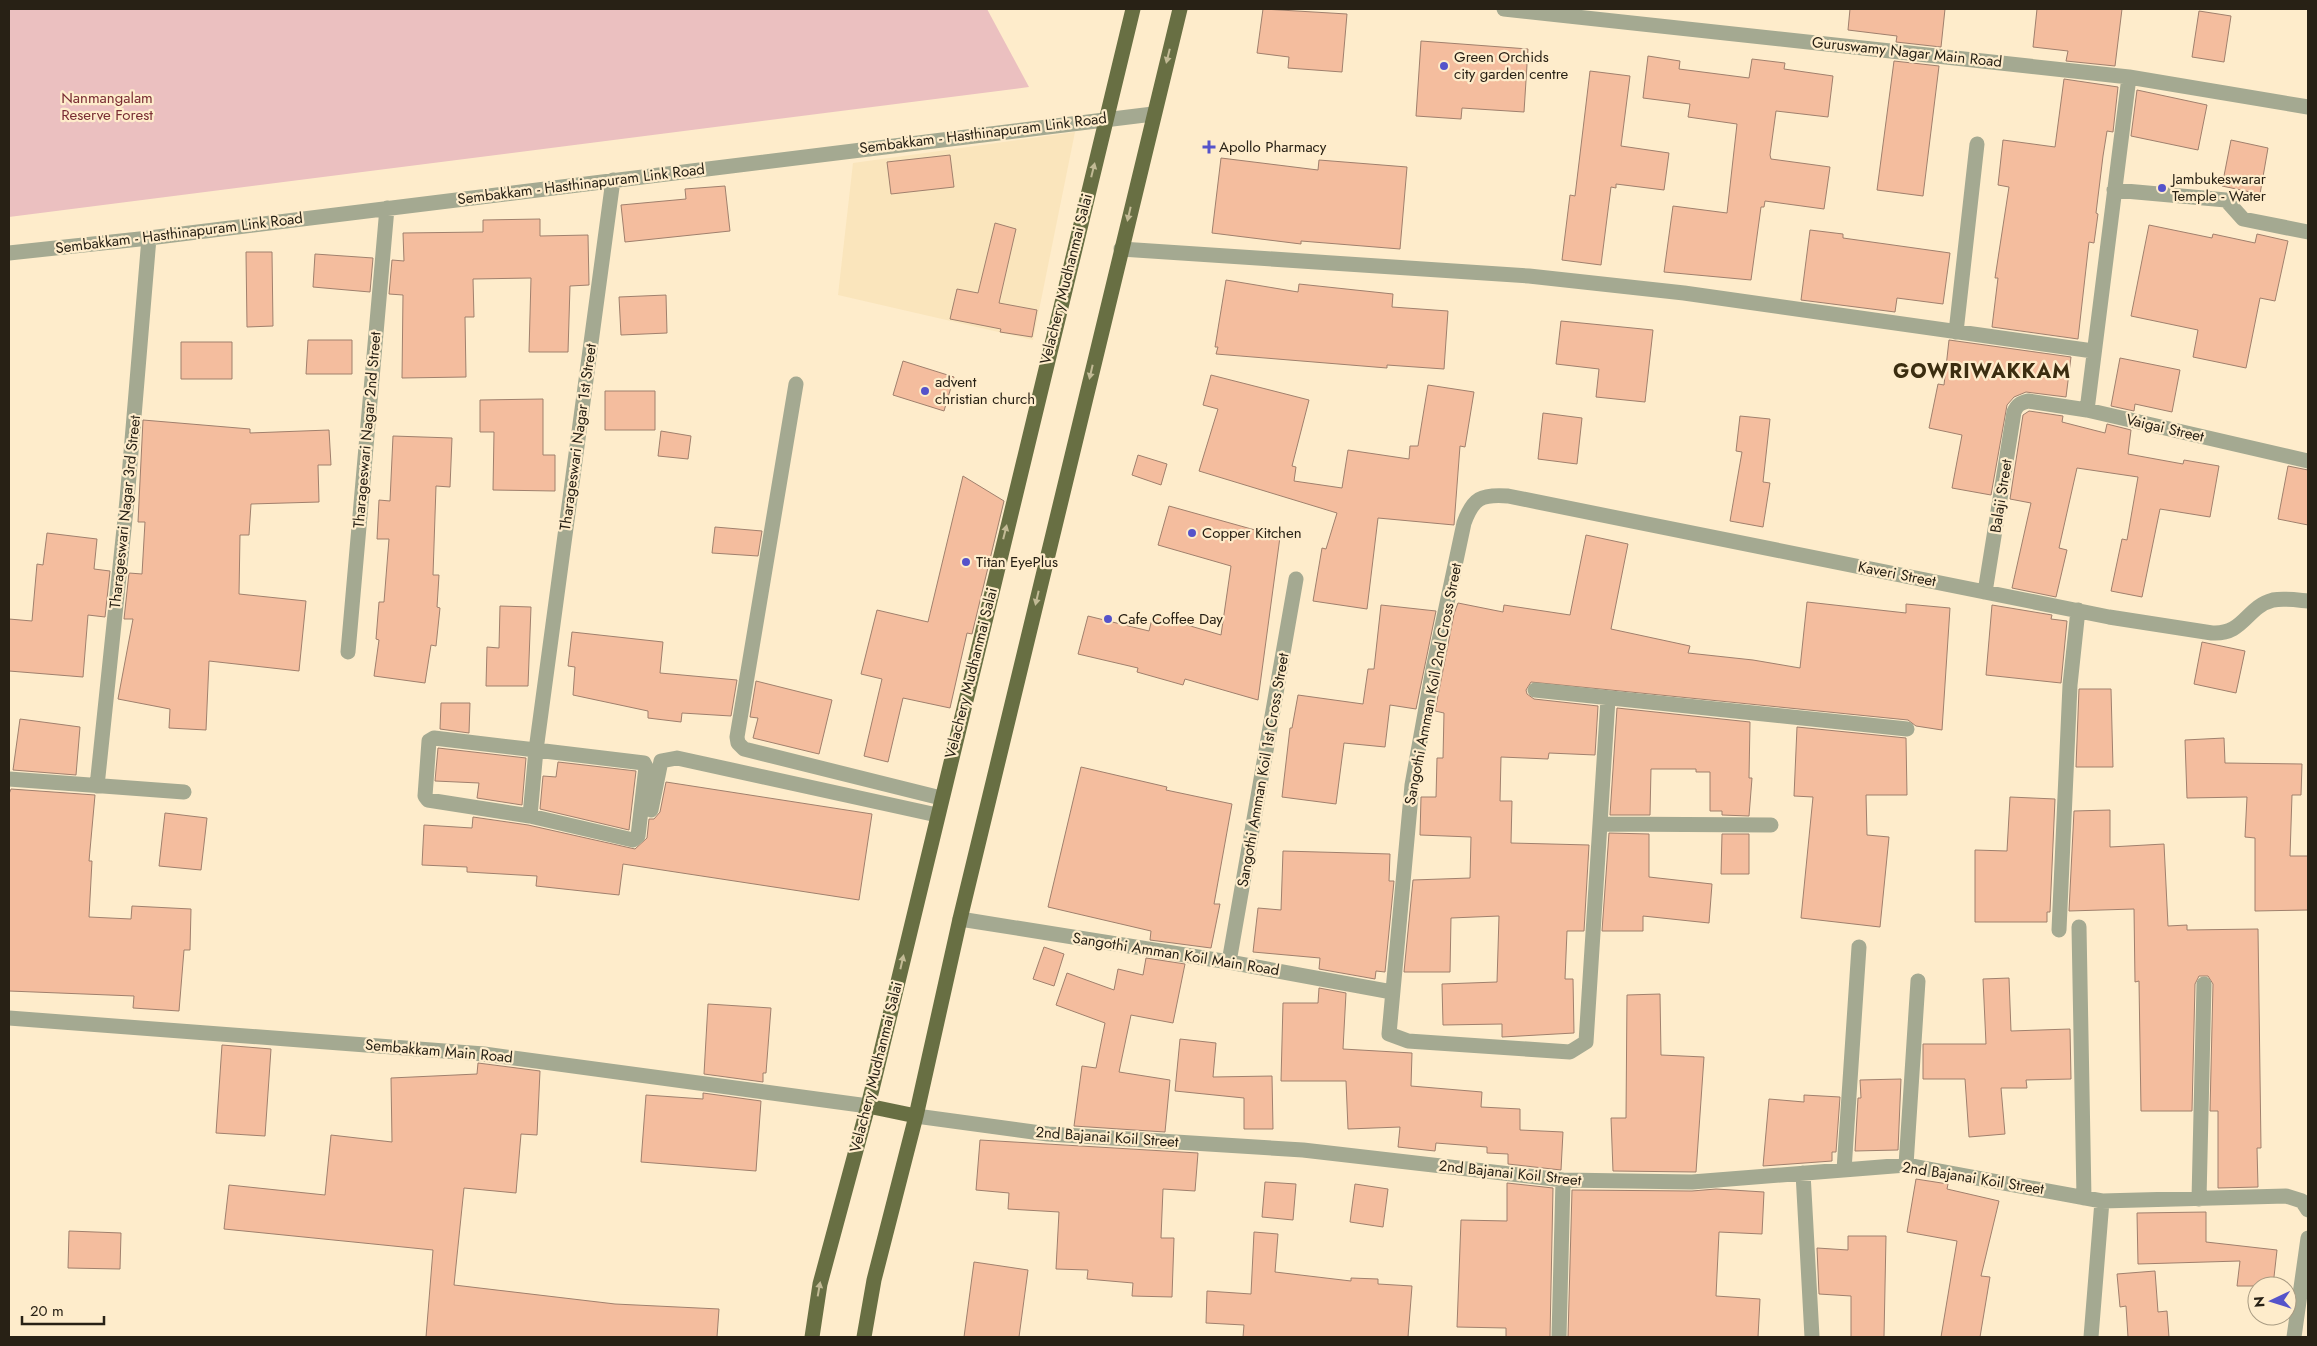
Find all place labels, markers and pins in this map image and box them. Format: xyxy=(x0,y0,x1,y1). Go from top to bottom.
place label: Green Orchids city garden centre xyxy=(1454,46,1569,85)
marker: Green Orchids city garden centre xyxy=(1438,60,1450,72)
place label: Apollo Pharmacy xyxy=(1219,136,1327,158)
marker: Apollo Pharmacy xyxy=(1203,141,1215,153)
place label: Jambukeswarar Temple - Water xyxy=(2170,168,2267,207)
marker: Jambukeswarar Temple - Water xyxy=(2156,182,2168,194)
place label: advent christian church xyxy=(935,371,1035,410)
marker: advent christian church xyxy=(919,385,931,397)
place label: Copper Kitchen xyxy=(1202,522,1302,544)
marker: Copper Kitchen xyxy=(1186,527,1198,539)
place label: Titan EyePlus xyxy=(976,551,1058,573)
marker: Titan EyePlus xyxy=(960,556,972,568)
place label: Cafe Coffee Day xyxy=(1118,608,1223,630)
marker: Cafe Coffee Day xyxy=(1102,613,1114,625)

